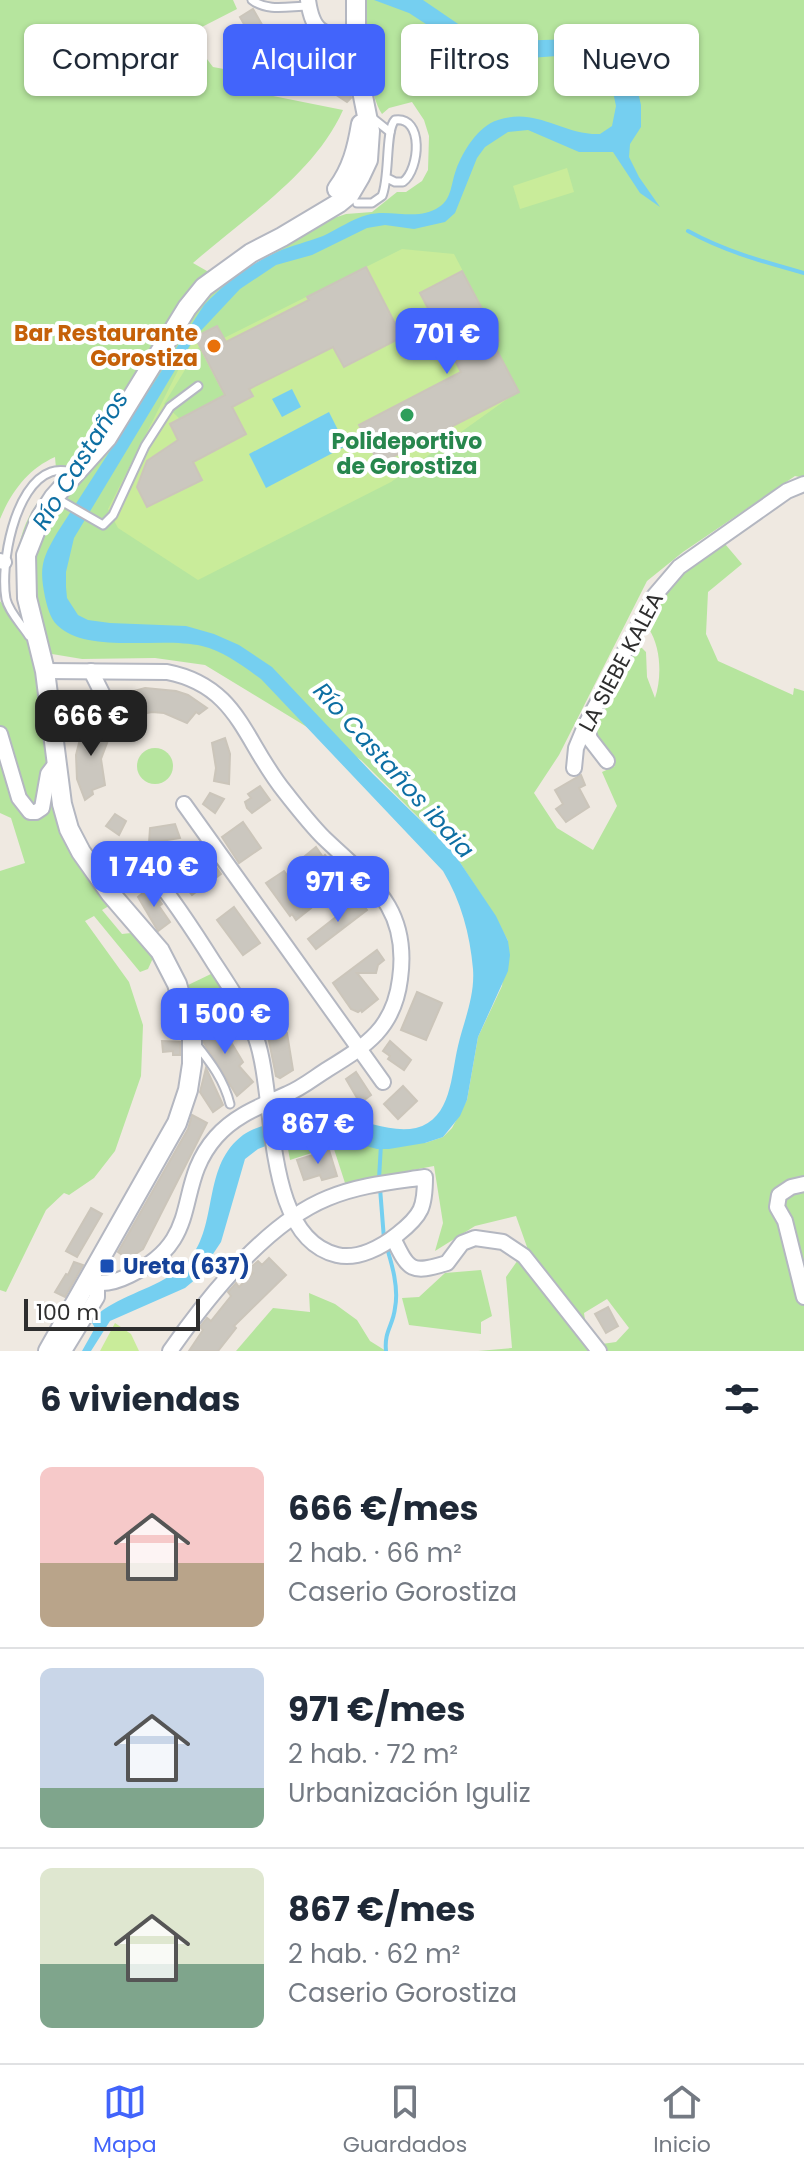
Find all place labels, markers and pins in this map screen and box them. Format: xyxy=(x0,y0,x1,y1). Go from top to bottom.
pin: 701 € xyxy=(391,308,503,376)
place label: Bar Restaurante Gorostiza xyxy=(14,318,198,374)
marker: Bar Restaurante Gorostiza xyxy=(205,337,223,355)
marker: Polideportivo de Gorostiza xyxy=(398,406,416,424)
place label: Polideportivo de Gorostiza xyxy=(332,426,482,482)
pin: 666 € xyxy=(35,690,147,758)
pin: 1 740 € xyxy=(80,841,228,909)
pin: 971 € xyxy=(282,856,394,924)
pin: 1 500 € xyxy=(151,988,299,1056)
pin: 867 € xyxy=(262,1098,374,1166)
place label: Ureta (637) xyxy=(123,1251,250,1282)
marker: Ureta (637) xyxy=(98,1257,116,1275)

